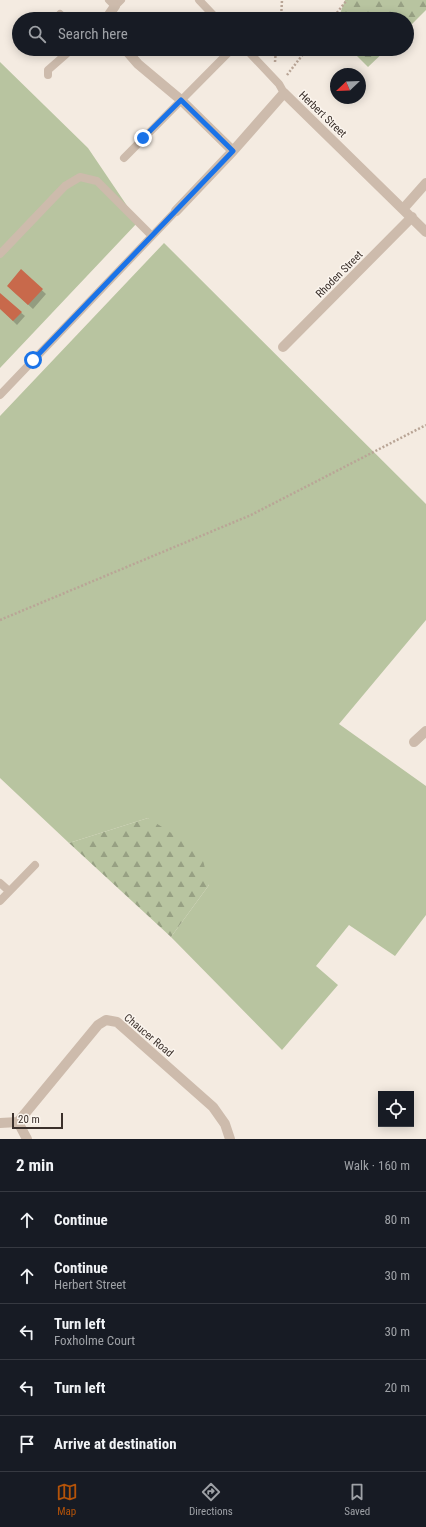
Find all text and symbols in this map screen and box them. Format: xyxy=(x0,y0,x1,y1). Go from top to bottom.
search box xyxy=(12,12,414,56)
icon: search xyxy=(26,23,48,45)
text: Search here xyxy=(58,25,128,43)
north arrow xyxy=(330,68,366,104)
street label: Herbert Street xyxy=(296,88,349,140)
route end xyxy=(134,129,152,147)
street label: Rhoden Street xyxy=(313,248,365,300)
route start xyxy=(24,351,42,369)
street label: Chaucer Road xyxy=(121,1011,176,1060)
map controls xyxy=(378,1091,414,1127)
button: locate xyxy=(378,1091,414,1127)
scale bar xyxy=(12,1111,63,1130)
text: 20 m xyxy=(18,1113,40,1126)
text: 2 min xyxy=(16,1155,54,1175)
text: Walk · 160 m xyxy=(344,1158,410,1173)
icon: ahead xyxy=(16,1209,38,1231)
text: Continue xyxy=(54,1211,108,1229)
text: 80 m xyxy=(384,1212,410,1227)
text: Continue xyxy=(54,1259,108,1277)
icon: ahead xyxy=(16,1265,38,1287)
text: 30 m xyxy=(384,1268,410,1283)
text: Herbert Street xyxy=(54,1277,126,1292)
text: Turn left xyxy=(54,1315,105,1333)
icon: left xyxy=(16,1321,38,1343)
text: 30 m xyxy=(384,1324,410,1339)
text: Foxholme Court xyxy=(54,1333,135,1348)
icon: left xyxy=(16,1377,38,1399)
text: Turn left xyxy=(54,1379,105,1397)
text: 20 m xyxy=(384,1380,410,1395)
icon: arrive xyxy=(16,1433,38,1455)
text: Arrive at destination xyxy=(54,1435,177,1453)
tab: Map xyxy=(56,1481,78,1518)
tab: Directions xyxy=(189,1481,233,1518)
tab: Saved xyxy=(344,1481,370,1518)

